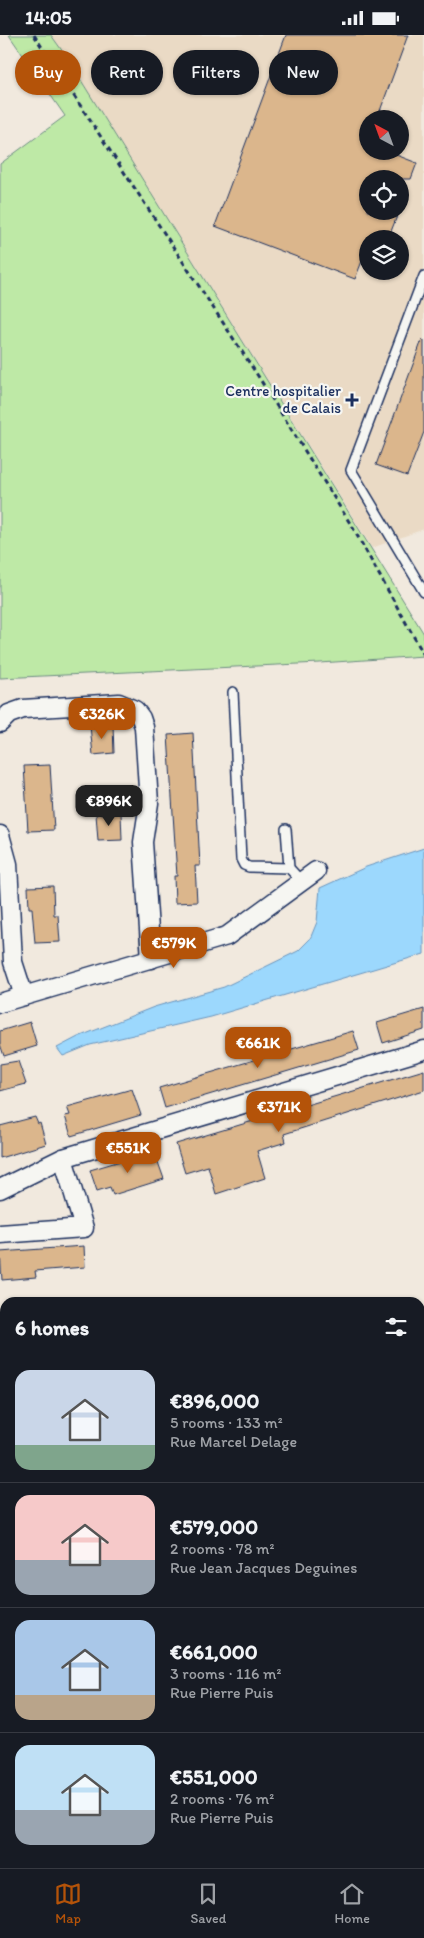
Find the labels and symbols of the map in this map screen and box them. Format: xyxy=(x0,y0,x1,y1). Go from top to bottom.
north arrow xyxy=(359,110,409,160)
place label: Centre hospitalier de Calais xyxy=(225,382,341,417)
marker: Centre hospitalier de Calais xyxy=(345,393,359,407)
pin: €326K xyxy=(67,697,137,740)
pin: €896K xyxy=(74,785,144,827)
pin: €579K xyxy=(139,927,209,969)
pin: €661K xyxy=(223,1027,293,1069)
pin: €371K xyxy=(244,1091,314,1133)
pin: €551K xyxy=(93,1131,163,1174)

